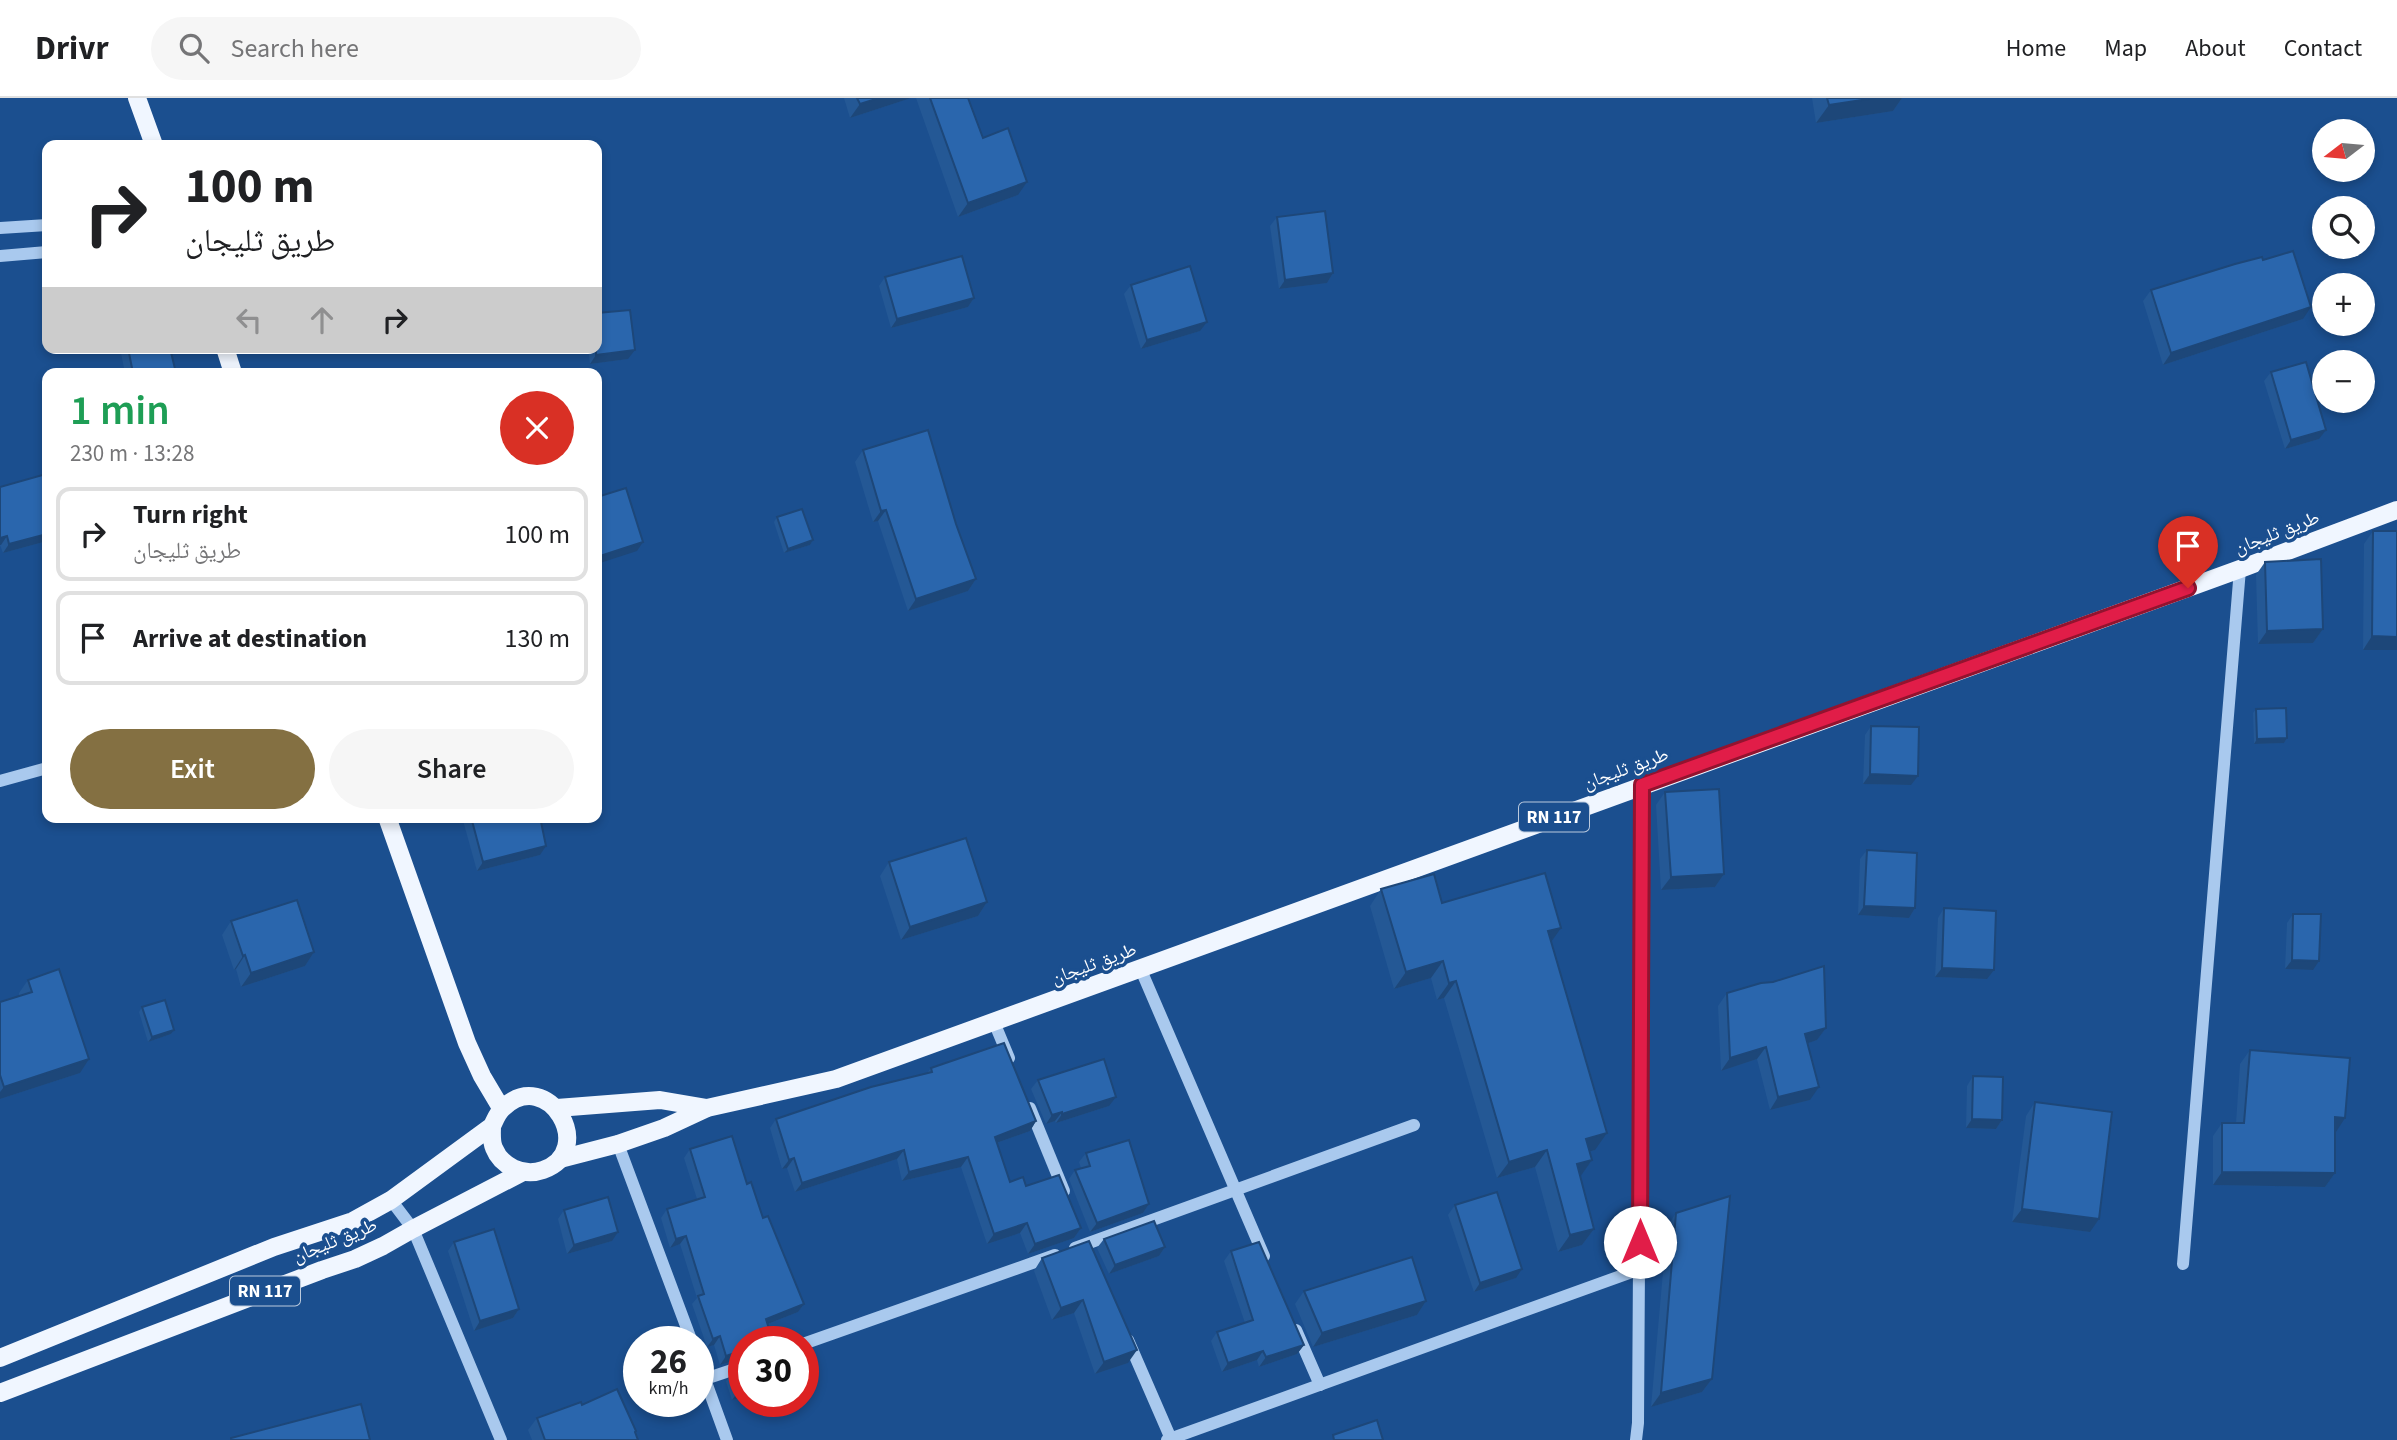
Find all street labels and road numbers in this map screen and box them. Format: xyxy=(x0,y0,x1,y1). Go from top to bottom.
street label: طريق ثليجان xyxy=(2230,504,2324,562)
street label: طريق ثليجان xyxy=(1579,741,1673,797)
road number: RN 117 xyxy=(1519,802,1589,832)
street label: طريق ثليجان xyxy=(1047,936,1141,992)
street label: طريق ثليجان xyxy=(289,1212,381,1270)
road number: RN 117 xyxy=(230,1276,300,1306)

